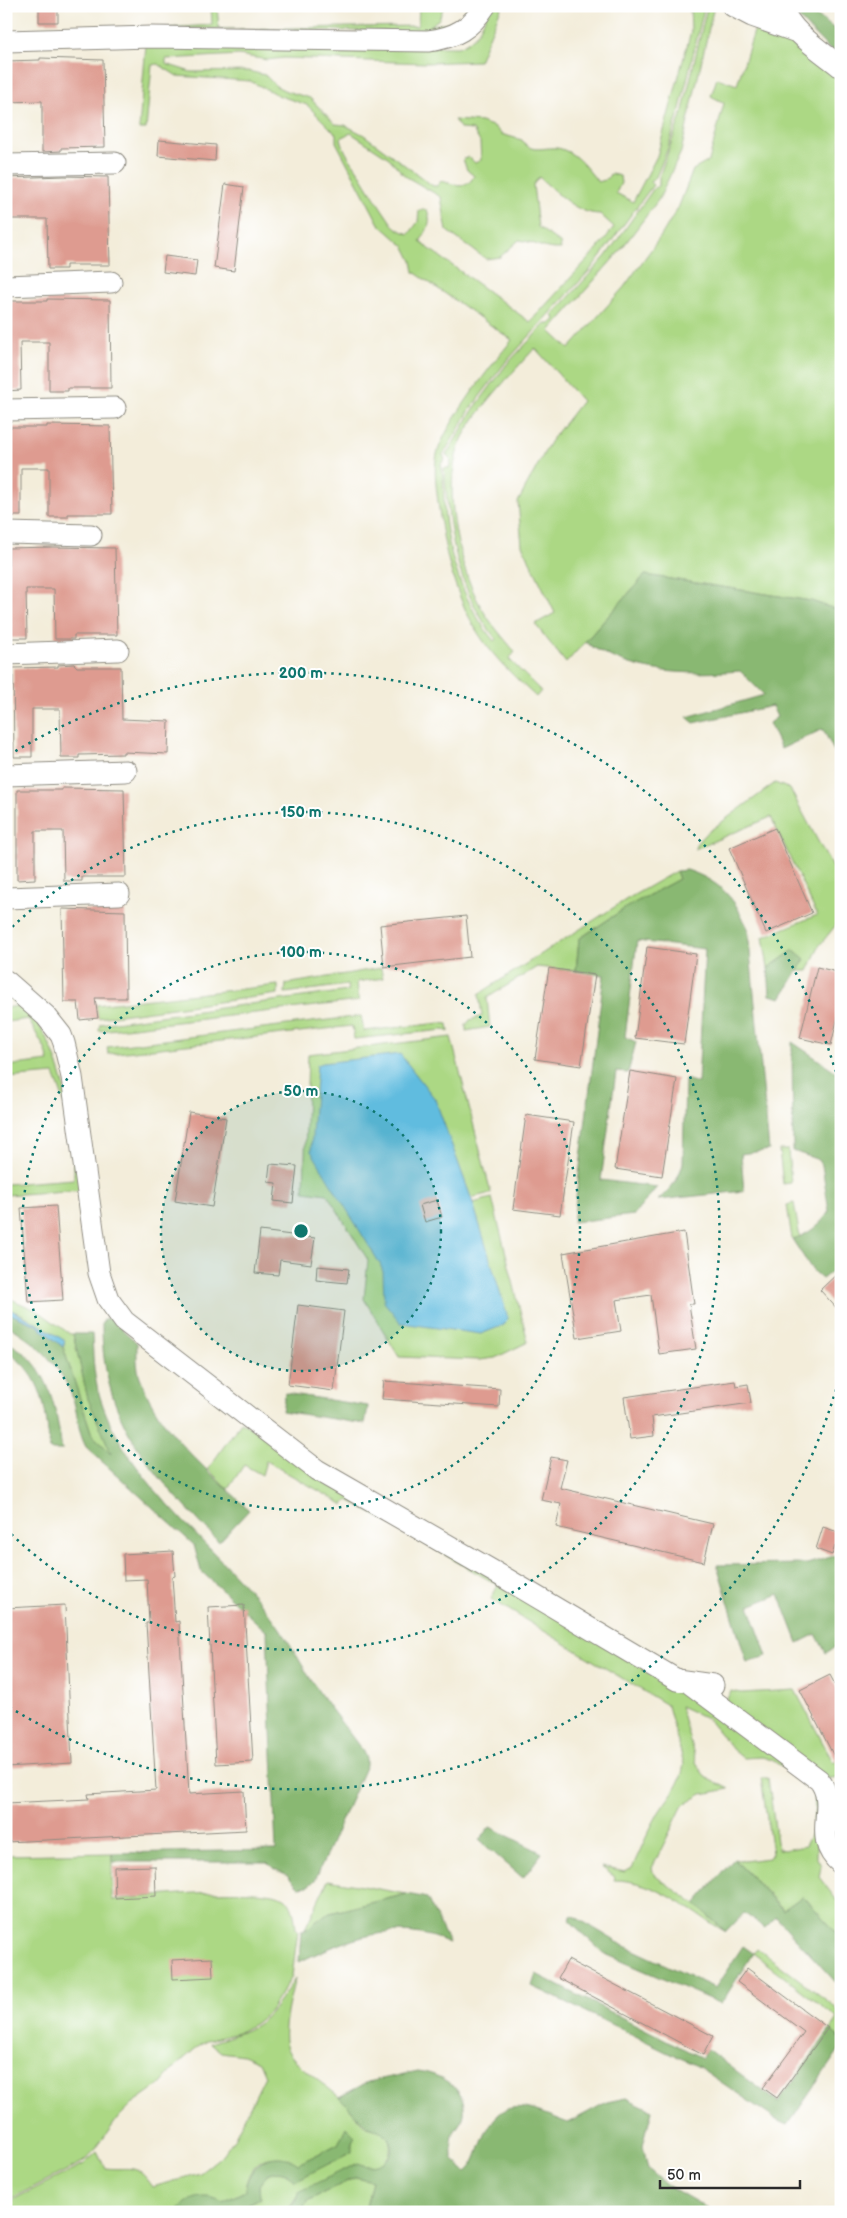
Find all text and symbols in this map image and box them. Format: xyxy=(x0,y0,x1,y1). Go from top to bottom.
text: 200 m xyxy=(279,664,323,683)
text: 150 m xyxy=(280,803,322,822)
text: 100 m xyxy=(280,943,322,962)
text: 50 m xyxy=(284,1082,319,1101)
centre of rings xyxy=(292,1222,310,1240)
scale bar xyxy=(660,2158,800,2190)
text: 50 m xyxy=(667,2166,701,2185)

